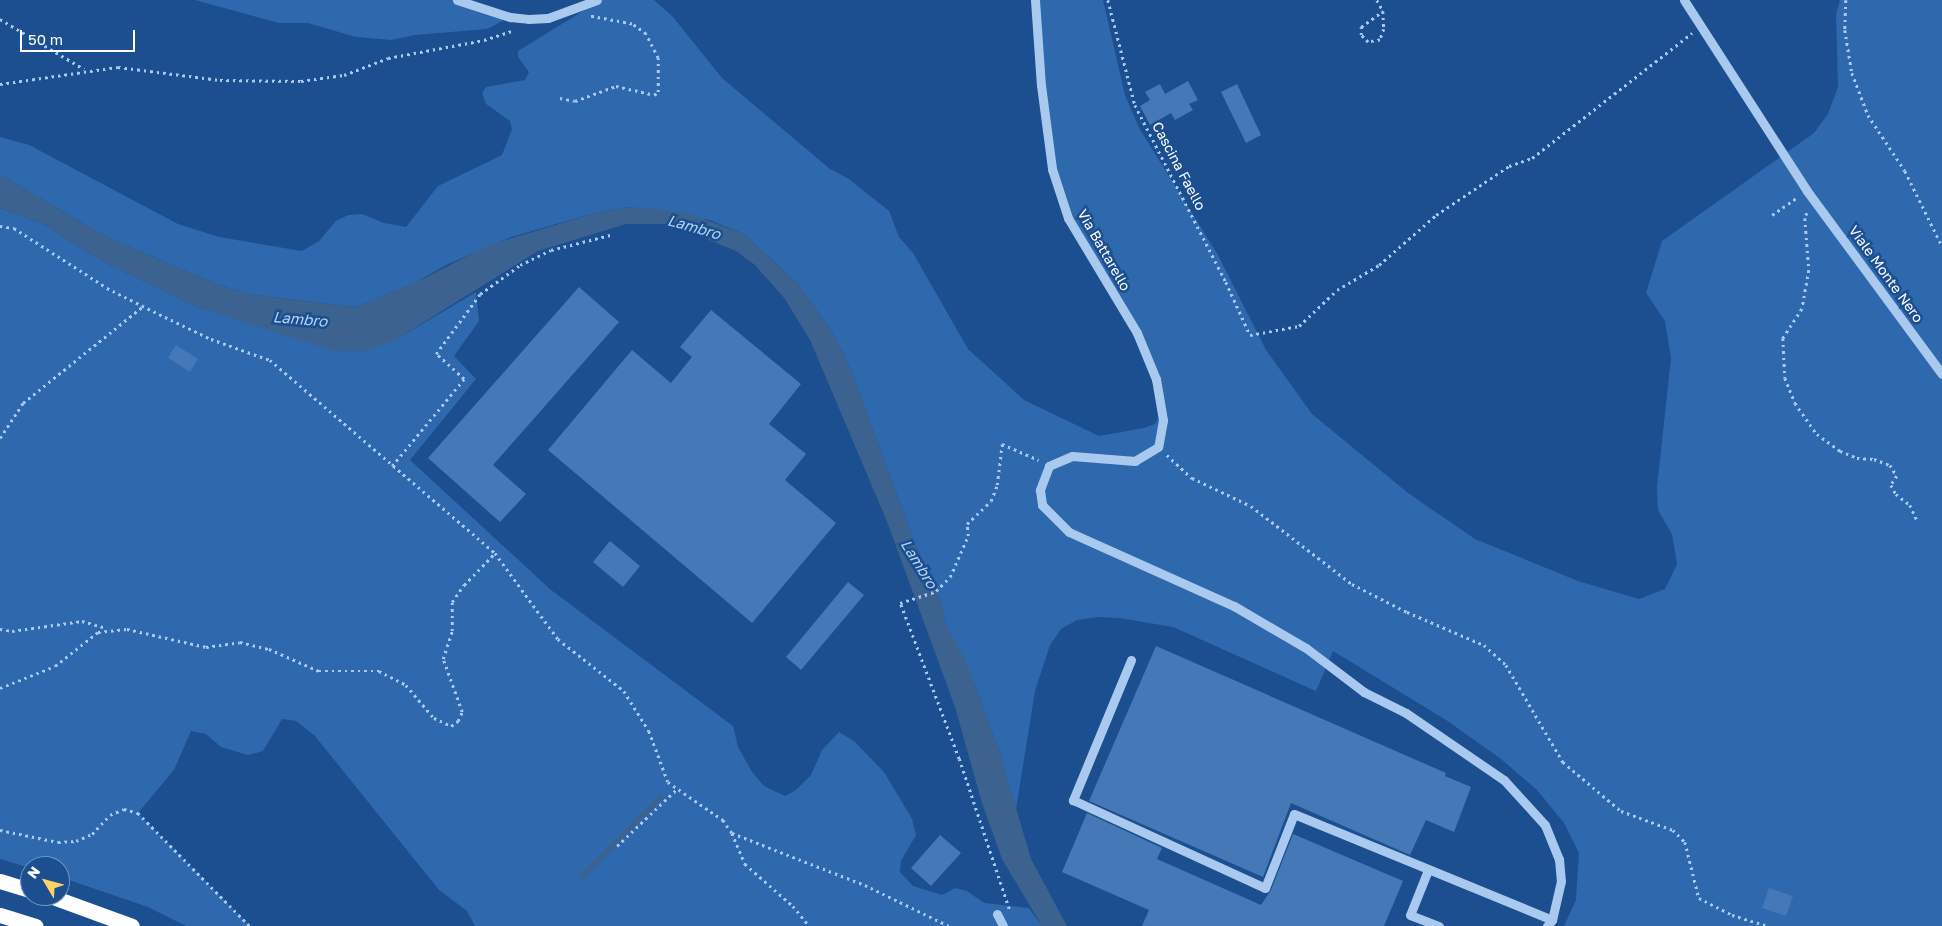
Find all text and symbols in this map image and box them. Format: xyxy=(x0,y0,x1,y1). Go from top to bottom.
scale bar xyxy=(22,20,138,52)
text: 50 m xyxy=(28,30,63,48)
street label: Cascina Faello xyxy=(1149,119,1209,213)
street label: Via Battarello xyxy=(1074,206,1134,294)
water label: Lambro xyxy=(665,211,723,243)
street label: Viale Monte Nero xyxy=(1845,222,1927,326)
water label: Lambro xyxy=(272,308,328,330)
water label: Lambro xyxy=(897,536,941,592)
north arrow xyxy=(20,856,70,906)
text: N xyxy=(23,863,43,882)

